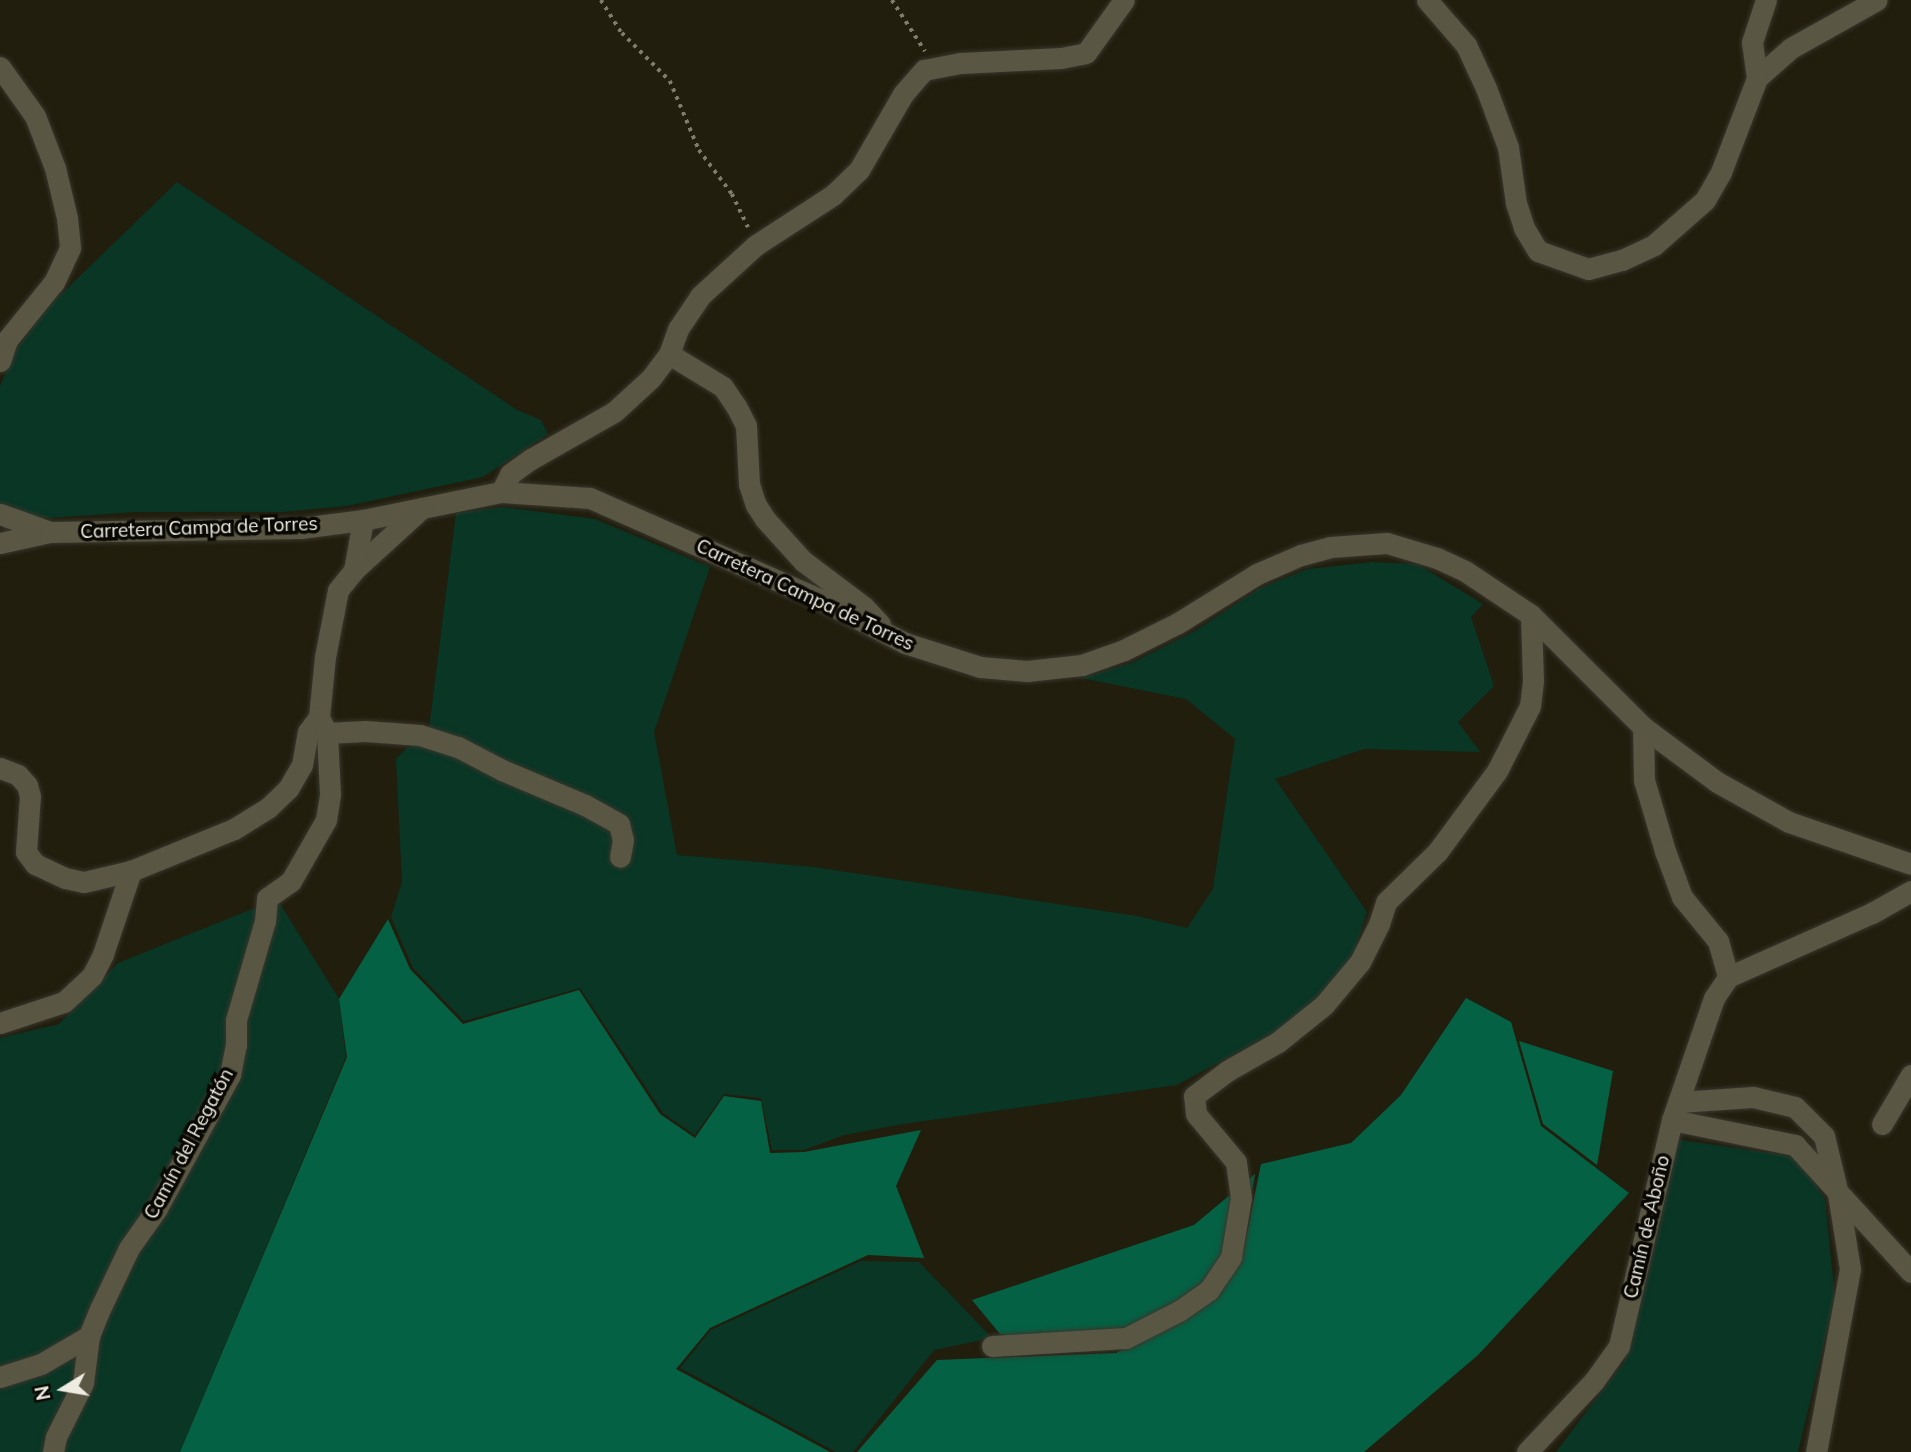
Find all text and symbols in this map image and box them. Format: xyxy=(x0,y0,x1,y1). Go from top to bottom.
street label: Carretera Campa de Torres xyxy=(80,512,318,544)
street label: Carretera Campa de Torres xyxy=(692,534,918,656)
street label: Camín del Regatón xyxy=(140,1065,238,1223)
street label: Camín de Aboño xyxy=(1619,1153,1675,1301)
north arrow xyxy=(28,1354,98,1424)
text: N xyxy=(29,1384,56,1402)

